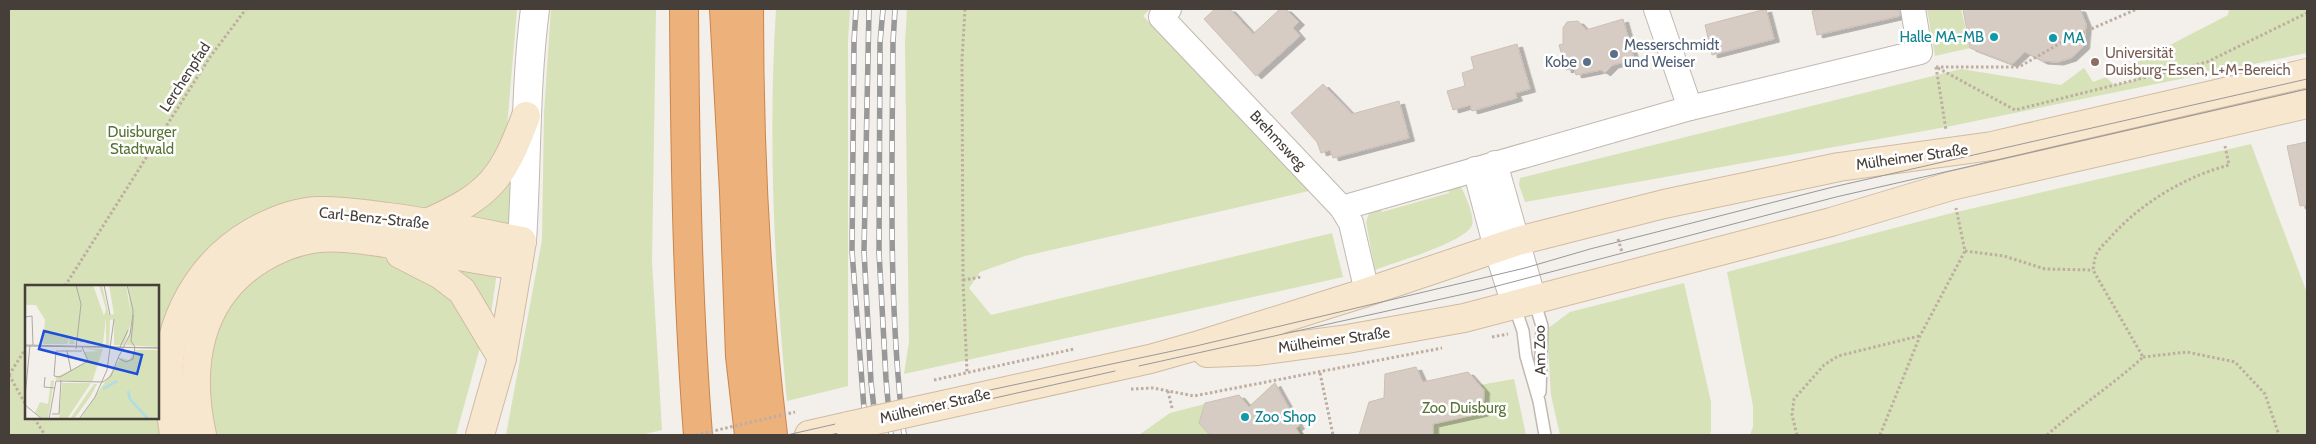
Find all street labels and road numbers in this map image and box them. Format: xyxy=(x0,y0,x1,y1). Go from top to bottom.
street label: Lerchenpfad xyxy=(156,39,214,115)
street label: Brehmsweg xyxy=(1246,107,1310,174)
street label: Mülheimer Straße xyxy=(1855,140,1970,174)
street label: Carl-Benz-Straße xyxy=(318,203,430,233)
street label: Mülheimer Straße xyxy=(1277,323,1392,357)
street label: Am Zoo xyxy=(1531,325,1549,375)
street label: Mülheimer Straße xyxy=(878,384,992,427)

